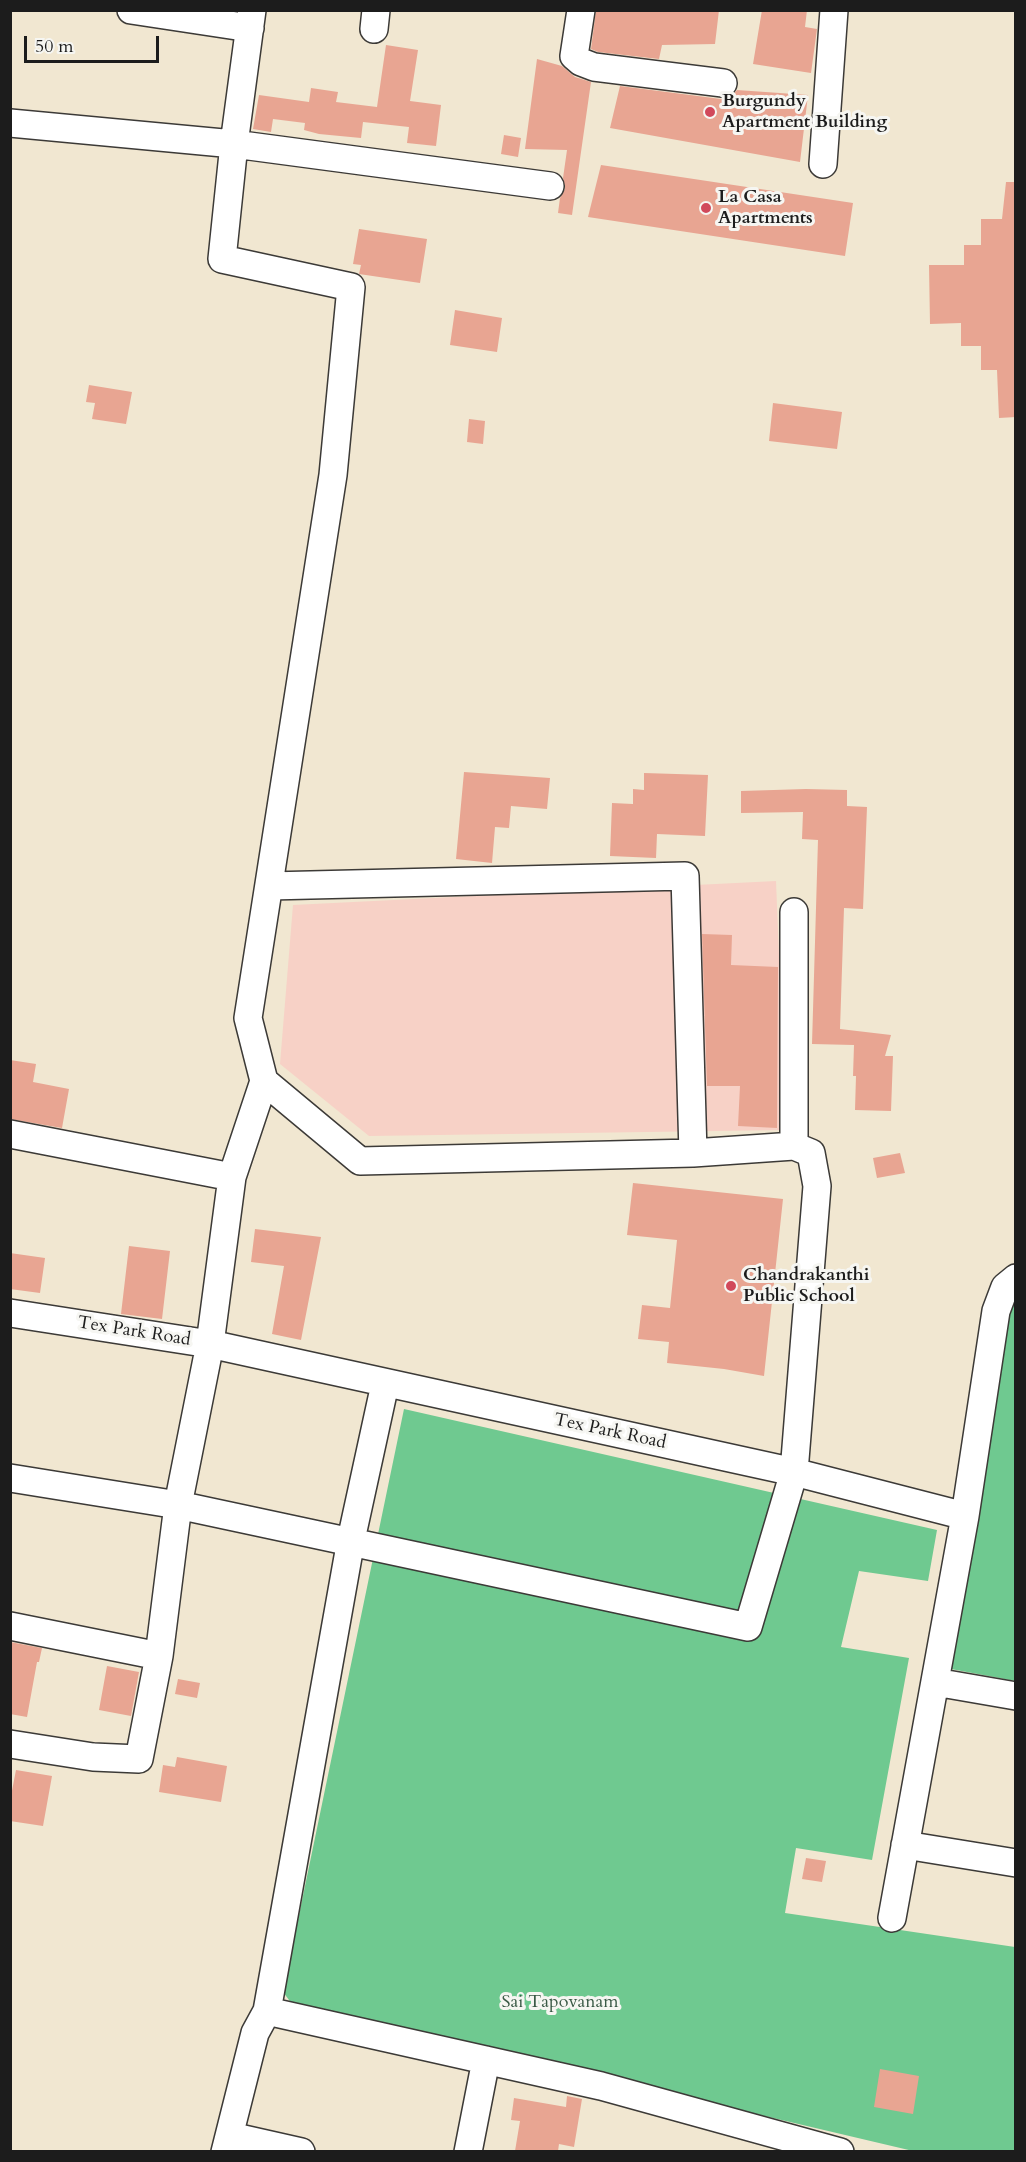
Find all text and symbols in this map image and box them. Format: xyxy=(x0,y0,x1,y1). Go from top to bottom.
scale bar xyxy=(27,24,162,62)
text: 50 m xyxy=(35,34,74,59)
place label: Burgundy Apartment Building xyxy=(722,91,887,134)
marker: Burgundy Apartment Building xyxy=(703,105,717,119)
place label: La Casa Apartments xyxy=(718,187,813,230)
marker: La Casa Apartments xyxy=(699,201,713,215)
place label: Chandrakanthi Public School xyxy=(743,1265,869,1308)
marker: Chandrakanthi Public School xyxy=(724,1279,738,1293)
street label: Tex Park Road xyxy=(76,1312,192,1352)
street label: Tex Park Road xyxy=(552,1410,668,1454)
park label: Sai Tapovanam xyxy=(501,1992,619,2014)

